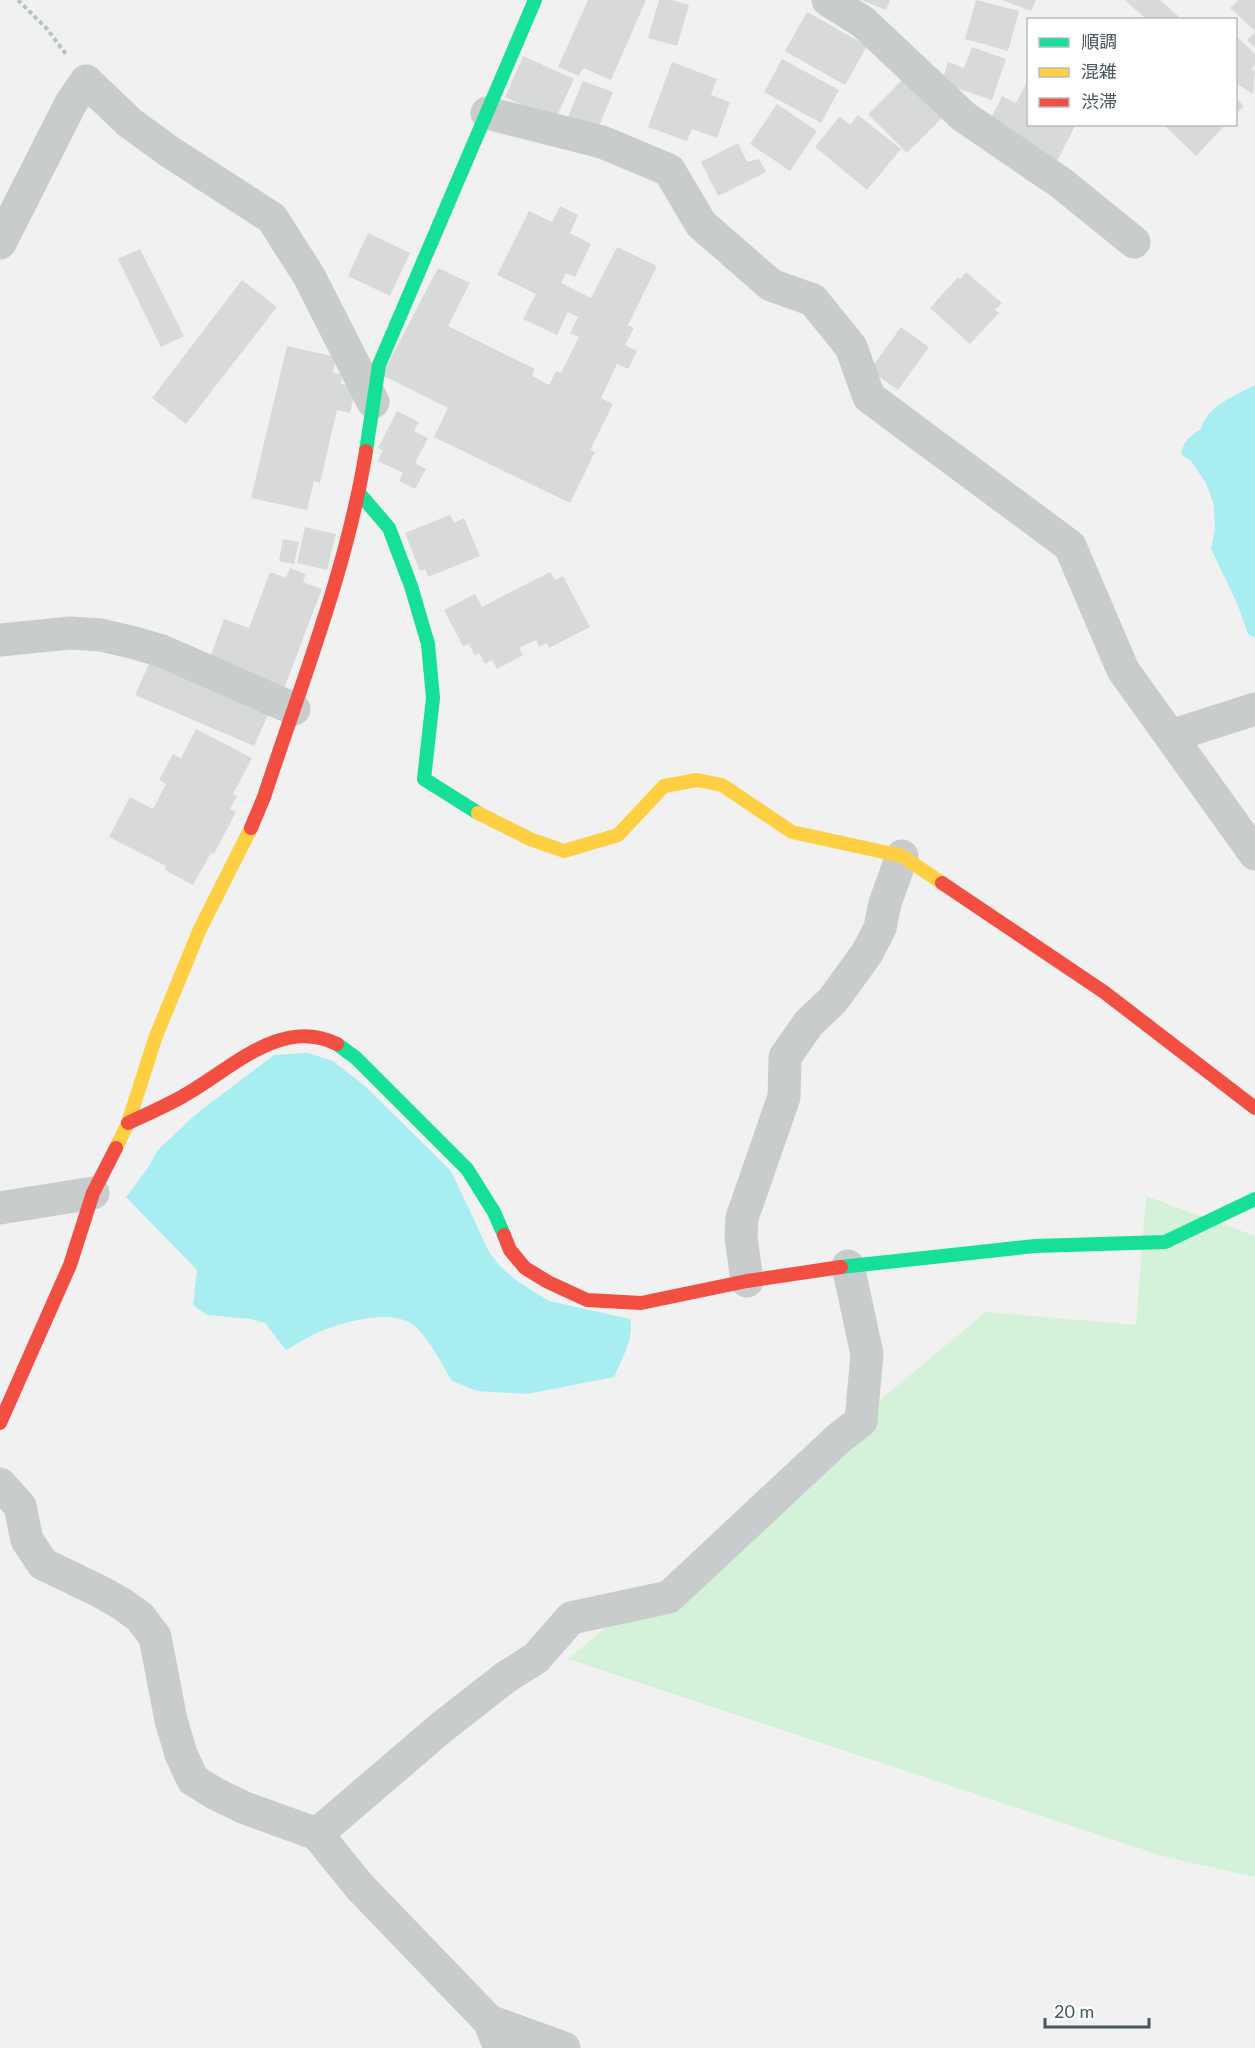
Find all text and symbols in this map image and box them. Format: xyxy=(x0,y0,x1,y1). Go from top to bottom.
legend xyxy=(1027,18,1237,126)
text: 順調 xyxy=(1081,30,1117,52)
text: 混雑 xyxy=(1081,60,1117,82)
text: 渋滞 xyxy=(1081,90,1117,112)
scale bar xyxy=(1045,1991,1148,2029)
text: 20 m xyxy=(1054,2000,1094,2022)

